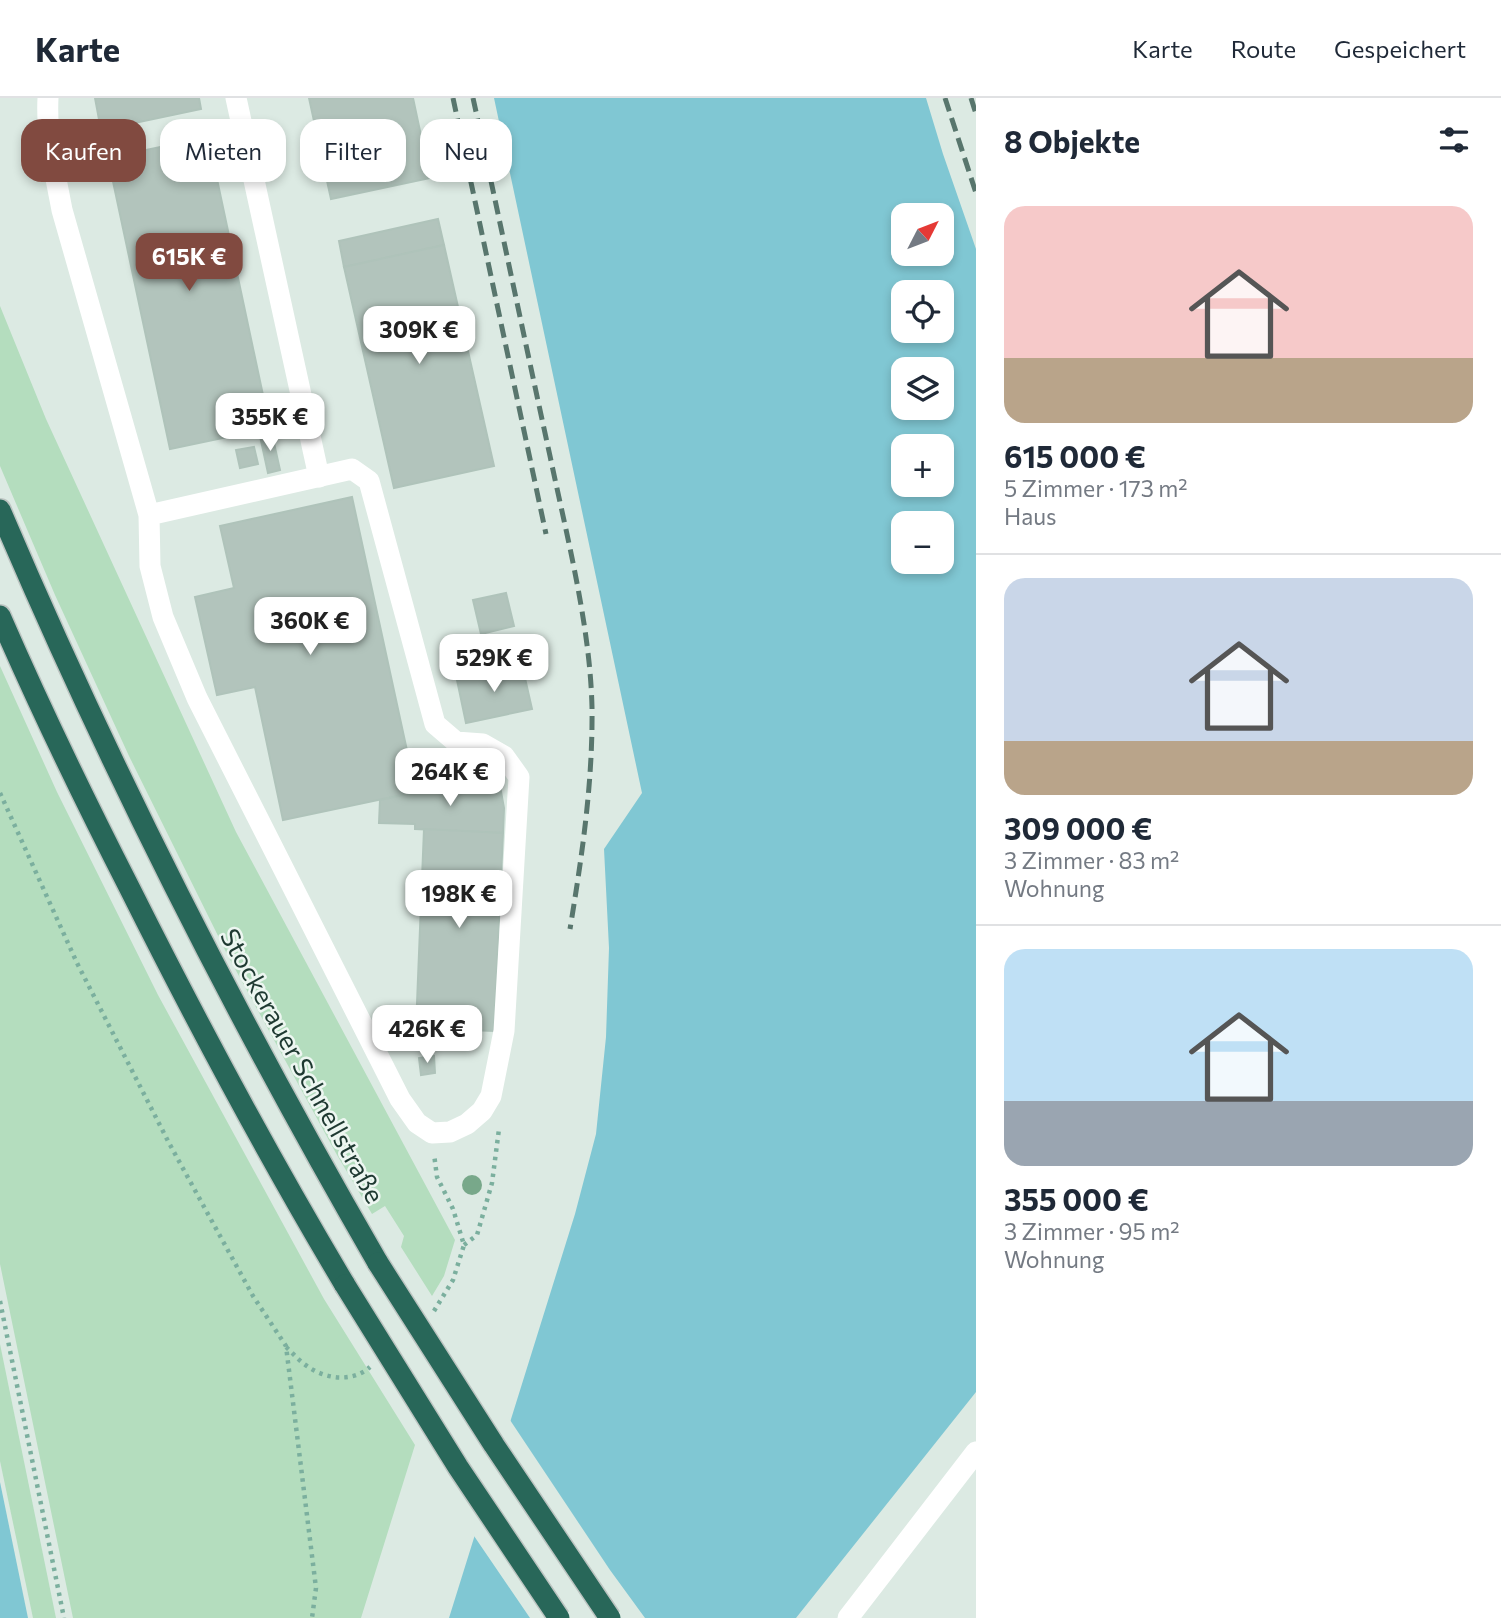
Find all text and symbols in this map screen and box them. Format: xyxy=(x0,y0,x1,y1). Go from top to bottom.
text: Karte xyxy=(35,28,120,69)
text: Karte xyxy=(1132,34,1193,63)
text: Route xyxy=(1231,34,1296,63)
text: Gespeichert xyxy=(1334,34,1466,63)
chip: Kaufen xyxy=(21,119,146,182)
chip: Mieten xyxy=(160,119,286,182)
chip: Filter xyxy=(300,119,406,182)
chip: Neu xyxy=(420,119,512,182)
icon: filters xyxy=(1435,121,1473,159)
text: 8 Objekte xyxy=(1004,122,1140,159)
north arrow xyxy=(891,203,954,266)
map controls xyxy=(891,203,954,574)
pin: 615K € xyxy=(132,234,246,293)
text: 615K € xyxy=(152,242,226,270)
icon: home xyxy=(1176,251,1302,377)
button: locate xyxy=(891,280,954,343)
pin: 309K € xyxy=(362,306,476,366)
text: 309K € xyxy=(379,315,459,343)
button: layers xyxy=(891,357,954,420)
pin: 355K € xyxy=(213,394,327,453)
text: 355K € xyxy=(232,402,308,430)
button: + xyxy=(891,434,954,497)
text: 615 000 € xyxy=(1004,437,1146,474)
text: 5 Zimmer · 173 m² xyxy=(1004,474,1187,502)
text: Haus xyxy=(1004,502,1057,530)
button: − xyxy=(891,511,954,574)
pin: 360K € xyxy=(253,598,367,657)
text: 360K € xyxy=(270,606,350,634)
icon: home xyxy=(1176,623,1302,749)
pin: 529K € xyxy=(437,634,551,694)
text: 529K € xyxy=(455,643,533,671)
pin: 264K € xyxy=(393,748,507,808)
text: 264K € xyxy=(411,757,489,785)
text: 309 000 € xyxy=(1004,809,1152,846)
text: 3 Zimmer · 83 m² xyxy=(1004,846,1179,874)
pin: 198K € xyxy=(402,870,516,930)
text: Wohnung xyxy=(1004,874,1104,902)
text: 198K € xyxy=(421,879,497,907)
street label: Stockerauer Schnellstraße xyxy=(215,923,392,1208)
icon: home xyxy=(1176,994,1302,1120)
pin: 426K € xyxy=(370,1006,484,1065)
text: 426K € xyxy=(388,1014,466,1042)
text: 355 000 € xyxy=(1004,1180,1149,1217)
text: 3 Zimmer · 95 m² xyxy=(1004,1217,1179,1245)
text: Wohnung xyxy=(1004,1245,1104,1273)

